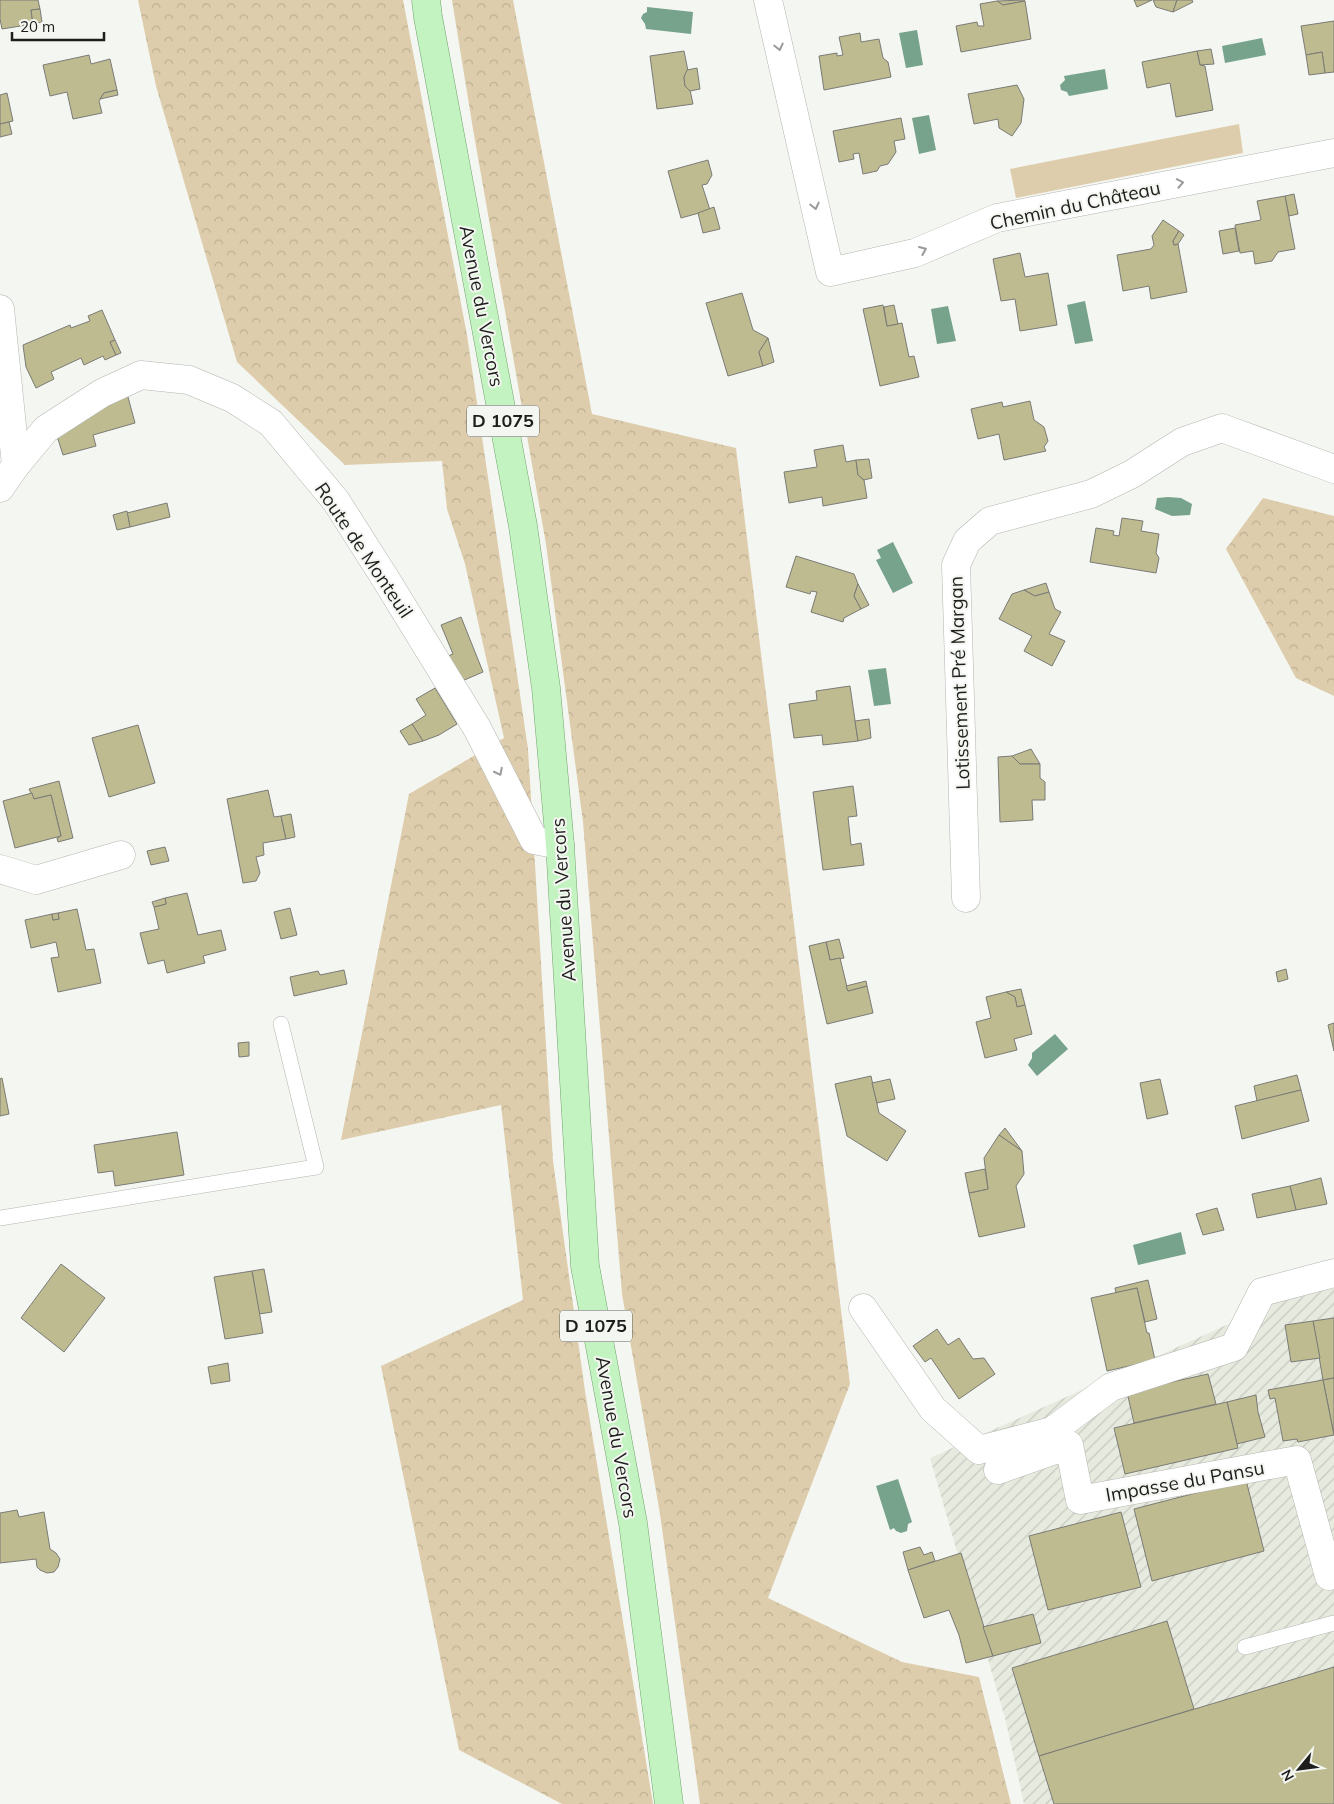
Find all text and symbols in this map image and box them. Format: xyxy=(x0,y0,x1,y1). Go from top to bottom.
scale bar xyxy=(12,10,105,42)
text: 20 m xyxy=(20,17,55,36)
one-way arrow xyxy=(773,43,784,52)
street label: Chemin du Château xyxy=(987,175,1163,235)
one-way arrow xyxy=(1176,178,1185,188)
one-way arrow xyxy=(809,201,820,210)
street label: Avenue du Vercors xyxy=(455,223,509,389)
one-way arrow xyxy=(918,245,927,256)
road number: D 1075 xyxy=(467,406,539,436)
street label: Route de Monteuil xyxy=(310,478,418,622)
street label: Lotissement Pré Margan xyxy=(943,576,975,790)
one-way arrow xyxy=(493,766,503,775)
street label: Avenue du Vercors xyxy=(545,817,581,983)
road number: D 1075 xyxy=(560,1310,632,1342)
street label: Avenue du Vercors xyxy=(591,1354,643,1520)
street label: Impasse du Pansu xyxy=(1104,1455,1266,1507)
north arrow xyxy=(1274,1744,1324,1794)
text: N xyxy=(1277,1766,1298,1784)

